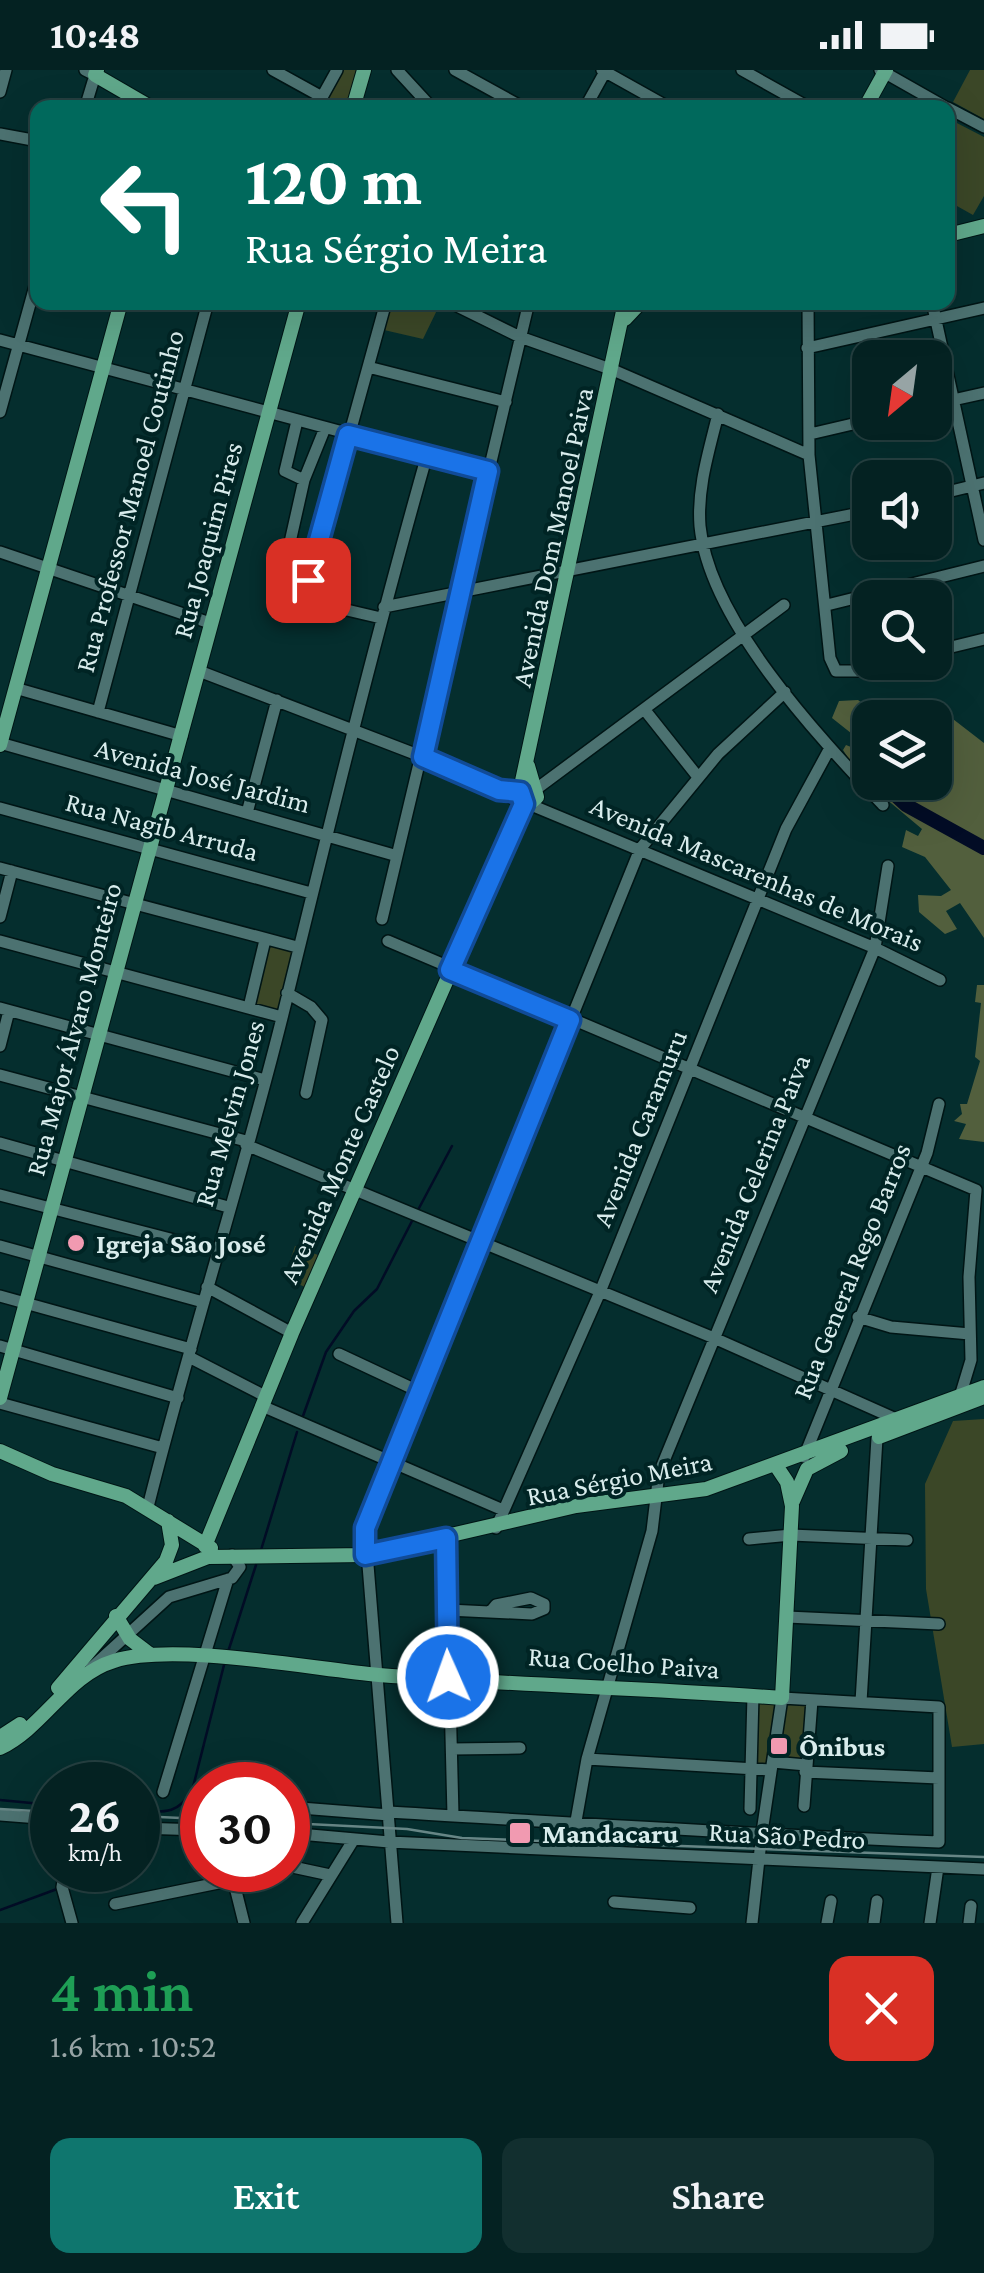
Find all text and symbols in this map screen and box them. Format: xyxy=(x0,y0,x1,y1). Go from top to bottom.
text: 10:48 xyxy=(50,14,140,56)
icon: left xyxy=(80,140,210,270)
text: 120 m xyxy=(245,141,422,219)
text: Rua Sérgio Meira xyxy=(245,223,548,273)
street label: Rua Professor Manoel Coutinho xyxy=(69,327,190,676)
north arrow xyxy=(852,340,952,440)
map controls xyxy=(852,340,952,800)
street label: Avenida Dom Manoel Paiva xyxy=(506,384,599,690)
street label: Rua Joaquim Pires xyxy=(166,439,249,642)
button: sound xyxy=(852,460,952,560)
pin xyxy=(266,538,351,623)
icon: arrive xyxy=(281,553,336,608)
button: search xyxy=(852,580,952,680)
button: layers xyxy=(852,700,952,800)
street label: Avenida José Jardim xyxy=(92,732,314,819)
street label: Rua Nagib Arruda xyxy=(62,786,262,867)
street label: Avenida Mascarenhas de Morais xyxy=(586,789,928,958)
street label: Rua Major Álvaro Monteiro xyxy=(19,879,128,1179)
street label: Rua Melvin Jones xyxy=(188,1016,271,1210)
street label: Avenida Caramuru xyxy=(586,1025,693,1231)
street label: Avenida Monte Castelo xyxy=(273,1040,406,1288)
street label: Avenida Celerina Paiva xyxy=(693,1050,816,1297)
street label: Rua General Rego Barros xyxy=(786,1139,917,1404)
place label: Igreja São José xyxy=(96,1228,266,1259)
marker: Igreja São José xyxy=(65,1232,87,1254)
street label: Rua Sérgio Meira xyxy=(524,1445,715,1512)
position arrow xyxy=(396,1625,500,1729)
street label: Rua Coelho Paiva xyxy=(527,1640,721,1685)
place label: Ônibus xyxy=(799,1731,885,1762)
marker: Ônibus xyxy=(768,1735,790,1757)
speed limit sign: 30 xyxy=(180,1762,310,1892)
text: 26 xyxy=(69,1787,121,1843)
street label: Rua São Pedro xyxy=(708,1816,866,1855)
place label: Mandacaru xyxy=(542,1818,678,1849)
marker: Mandacaru xyxy=(507,1820,533,1846)
text: km/h xyxy=(68,1839,122,1866)
button: close xyxy=(829,1956,934,2061)
text: 4 min xyxy=(50,1957,193,2024)
text: 1.6 km · 10:52 xyxy=(50,2028,216,2064)
button: Exit xyxy=(50,2138,482,2253)
button: Share xyxy=(502,2138,934,2253)

